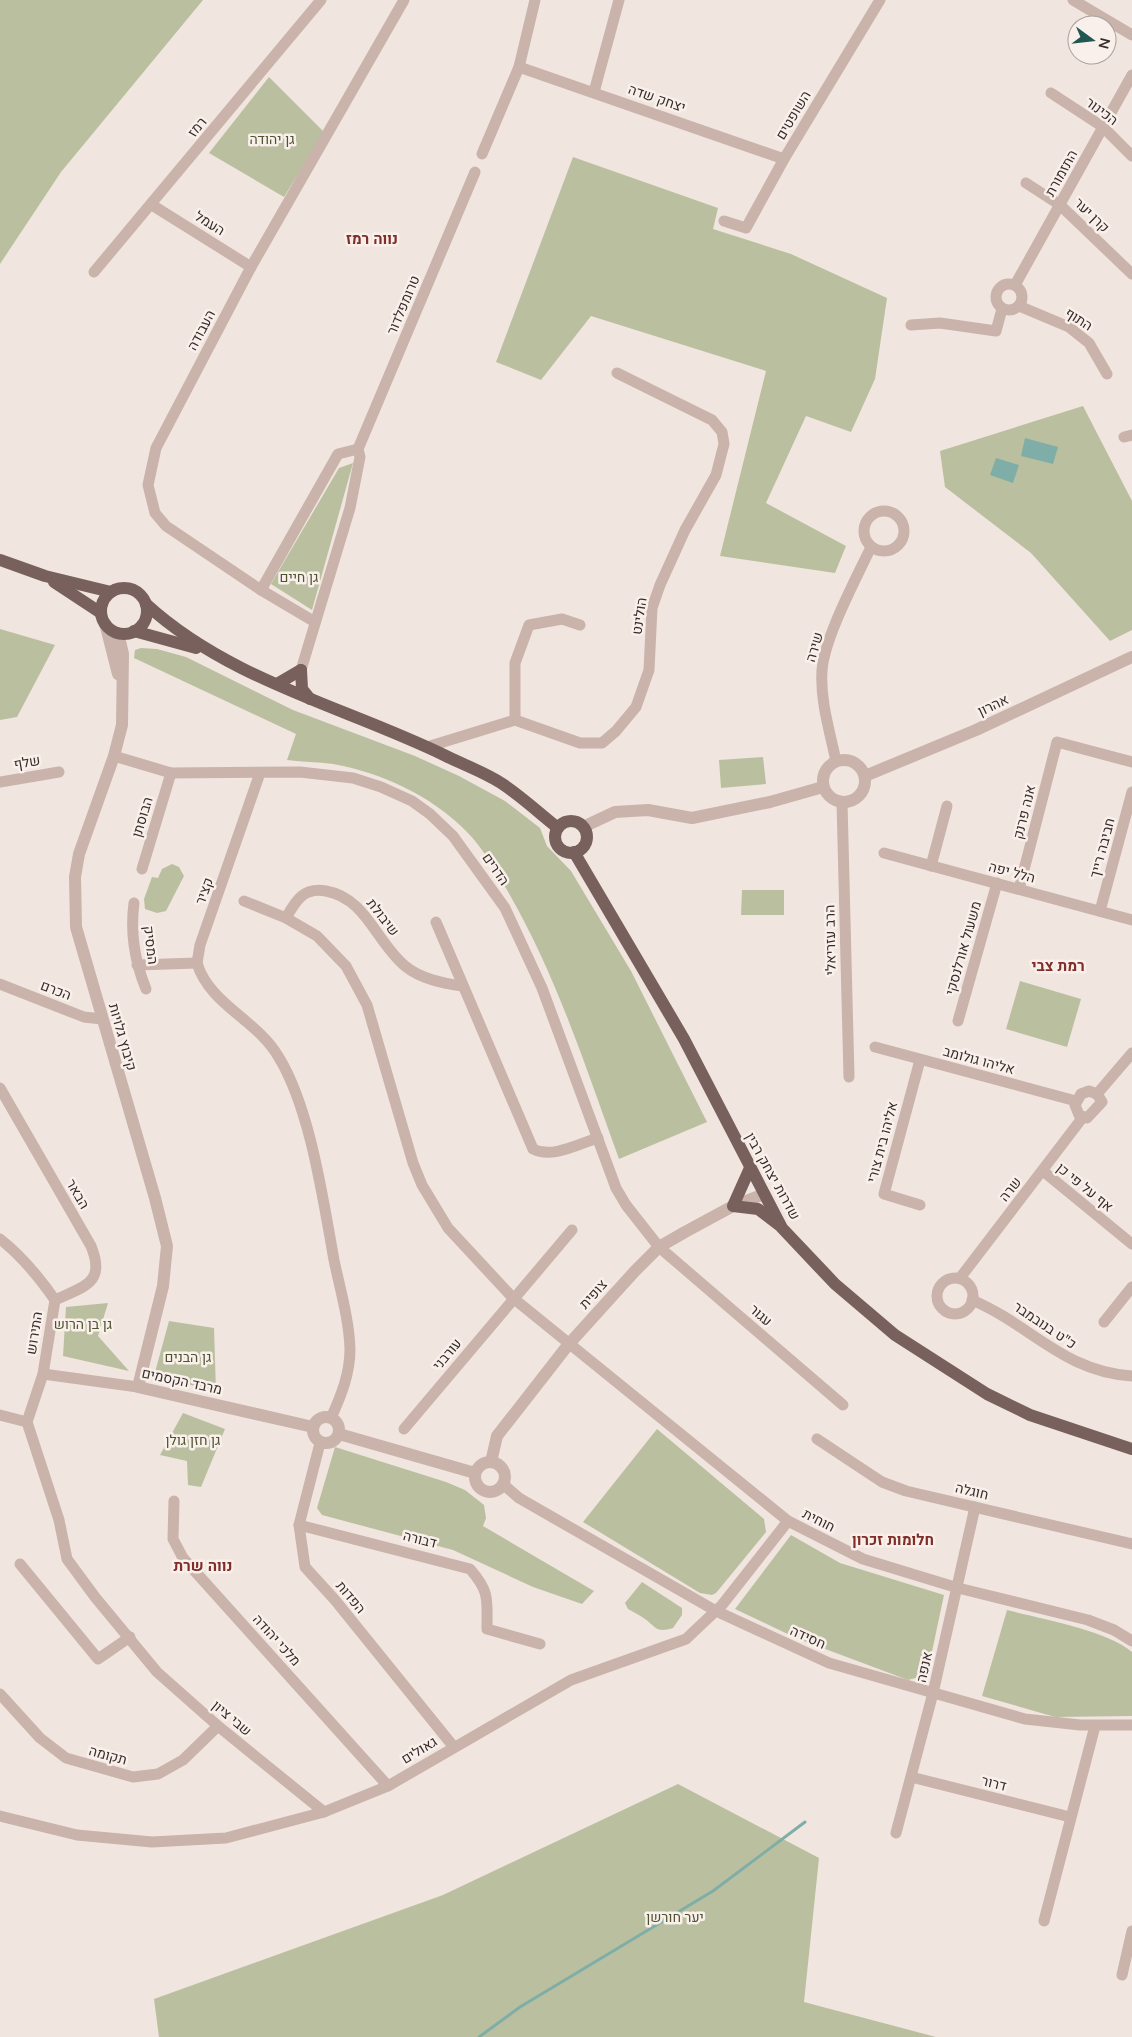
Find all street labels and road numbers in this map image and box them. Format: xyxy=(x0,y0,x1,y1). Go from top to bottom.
street label: יצחק שדה xyxy=(626,80,688,116)
street label: השופטים xyxy=(771,87,815,143)
street label: הכינור xyxy=(1082,93,1122,129)
street label: רמז xyxy=(183,113,211,141)
street label: התזמורת xyxy=(1041,147,1081,199)
street label: קרן יער xyxy=(1070,194,1114,236)
street label: העמל xyxy=(191,207,229,239)
street label: טרומפלדור xyxy=(382,273,424,337)
street label: התוף xyxy=(1062,304,1096,334)
street label: העבודה xyxy=(183,307,219,353)
street label: הולינט xyxy=(627,596,651,636)
street label: שירה xyxy=(801,630,827,664)
street label: אהרון xyxy=(975,690,1011,720)
street label: שלף xyxy=(12,751,42,773)
street label: אנה פרנק xyxy=(1009,783,1039,841)
street label: הבוסתן xyxy=(127,795,157,839)
street label: חביבה רייך xyxy=(1085,816,1119,880)
street label: הדרים xyxy=(478,849,514,889)
street label: הלל יפה xyxy=(987,857,1037,887)
street label: קציר xyxy=(191,875,217,907)
street label: שיבולת xyxy=(363,895,403,939)
street label: משעול אורלנסקי xyxy=(941,899,985,997)
street label: הרב עזריאלי xyxy=(820,905,840,975)
street label: המסיק xyxy=(140,925,162,965)
street label: הכרם xyxy=(38,976,74,1004)
street label: קיבוץ גלויות xyxy=(105,1001,141,1073)
street label: אליהו גולומב xyxy=(941,1042,1017,1078)
street label: אליהו בית צורי xyxy=(863,1099,901,1185)
street label: שדרות יצחק רבין xyxy=(742,1129,804,1223)
street label: אף על פי כן xyxy=(1053,1159,1117,1215)
street label: שרה xyxy=(995,1173,1025,1205)
street label: הבאר xyxy=(62,1176,94,1212)
street label: צופית xyxy=(575,1275,611,1312)
street label: כ"ט בנובמבר xyxy=(1010,1297,1080,1353)
street label: עגור xyxy=(746,1300,776,1330)
street label: התירוש xyxy=(22,1310,46,1356)
street label: עורבני xyxy=(429,1335,465,1373)
street label: מרבד הקסמים xyxy=(140,1364,224,1398)
street label: חוגלה xyxy=(954,1478,990,1504)
street label: חוחית xyxy=(800,1504,838,1536)
street label: דבורה xyxy=(401,1526,439,1552)
street label: הפדות xyxy=(332,1577,370,1617)
street label: מלכי יהודה xyxy=(249,1610,305,1670)
street label: חסידה xyxy=(787,1621,829,1653)
street label: אנפה xyxy=(912,1650,936,1684)
street label: שבי ציון xyxy=(208,1696,256,1740)
street label: גאולים xyxy=(398,1732,440,1768)
street label: תקומה xyxy=(87,1741,129,1769)
street label: דרור xyxy=(980,1771,1008,1795)

